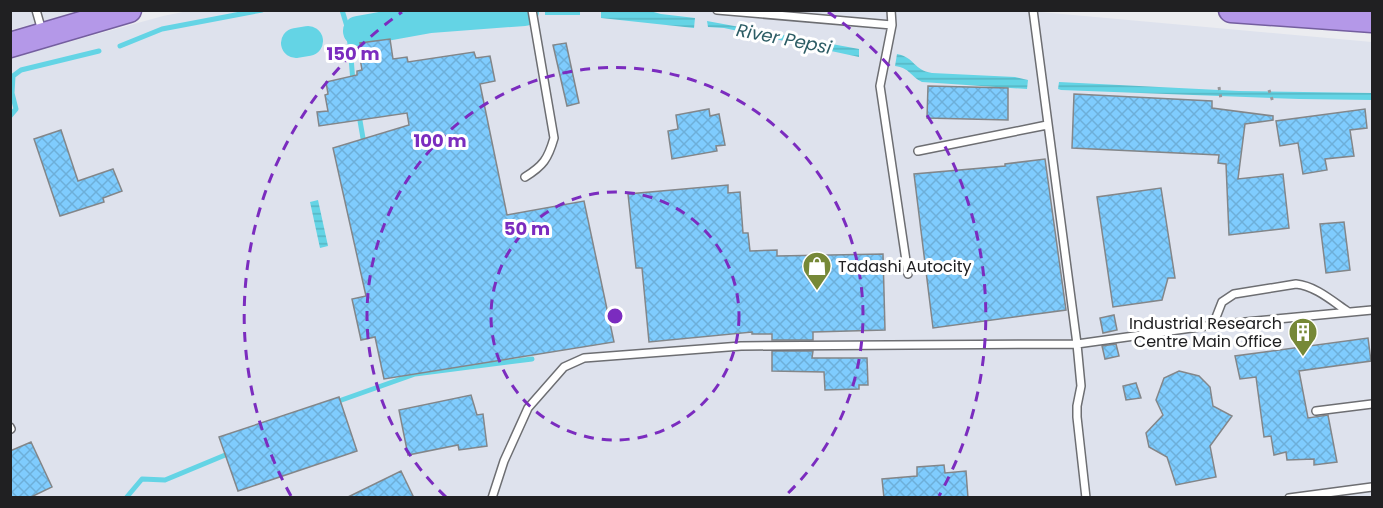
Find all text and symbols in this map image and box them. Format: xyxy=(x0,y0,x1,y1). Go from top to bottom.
water label: River Pepsi xyxy=(734,17,834,60)
text: 150 m xyxy=(326,41,380,66)
text: 100 m xyxy=(413,128,467,153)
text: 50 m xyxy=(504,216,550,241)
shop icon: Tadashi Autocity xyxy=(801,250,833,292)
place label: Tadashi Autocity xyxy=(838,255,971,278)
centre of rings xyxy=(605,306,625,326)
place label: Industrial Research Centre Main Office xyxy=(1129,312,1282,353)
building icon: Industrial Research Centre Main Office xyxy=(1287,316,1319,358)

